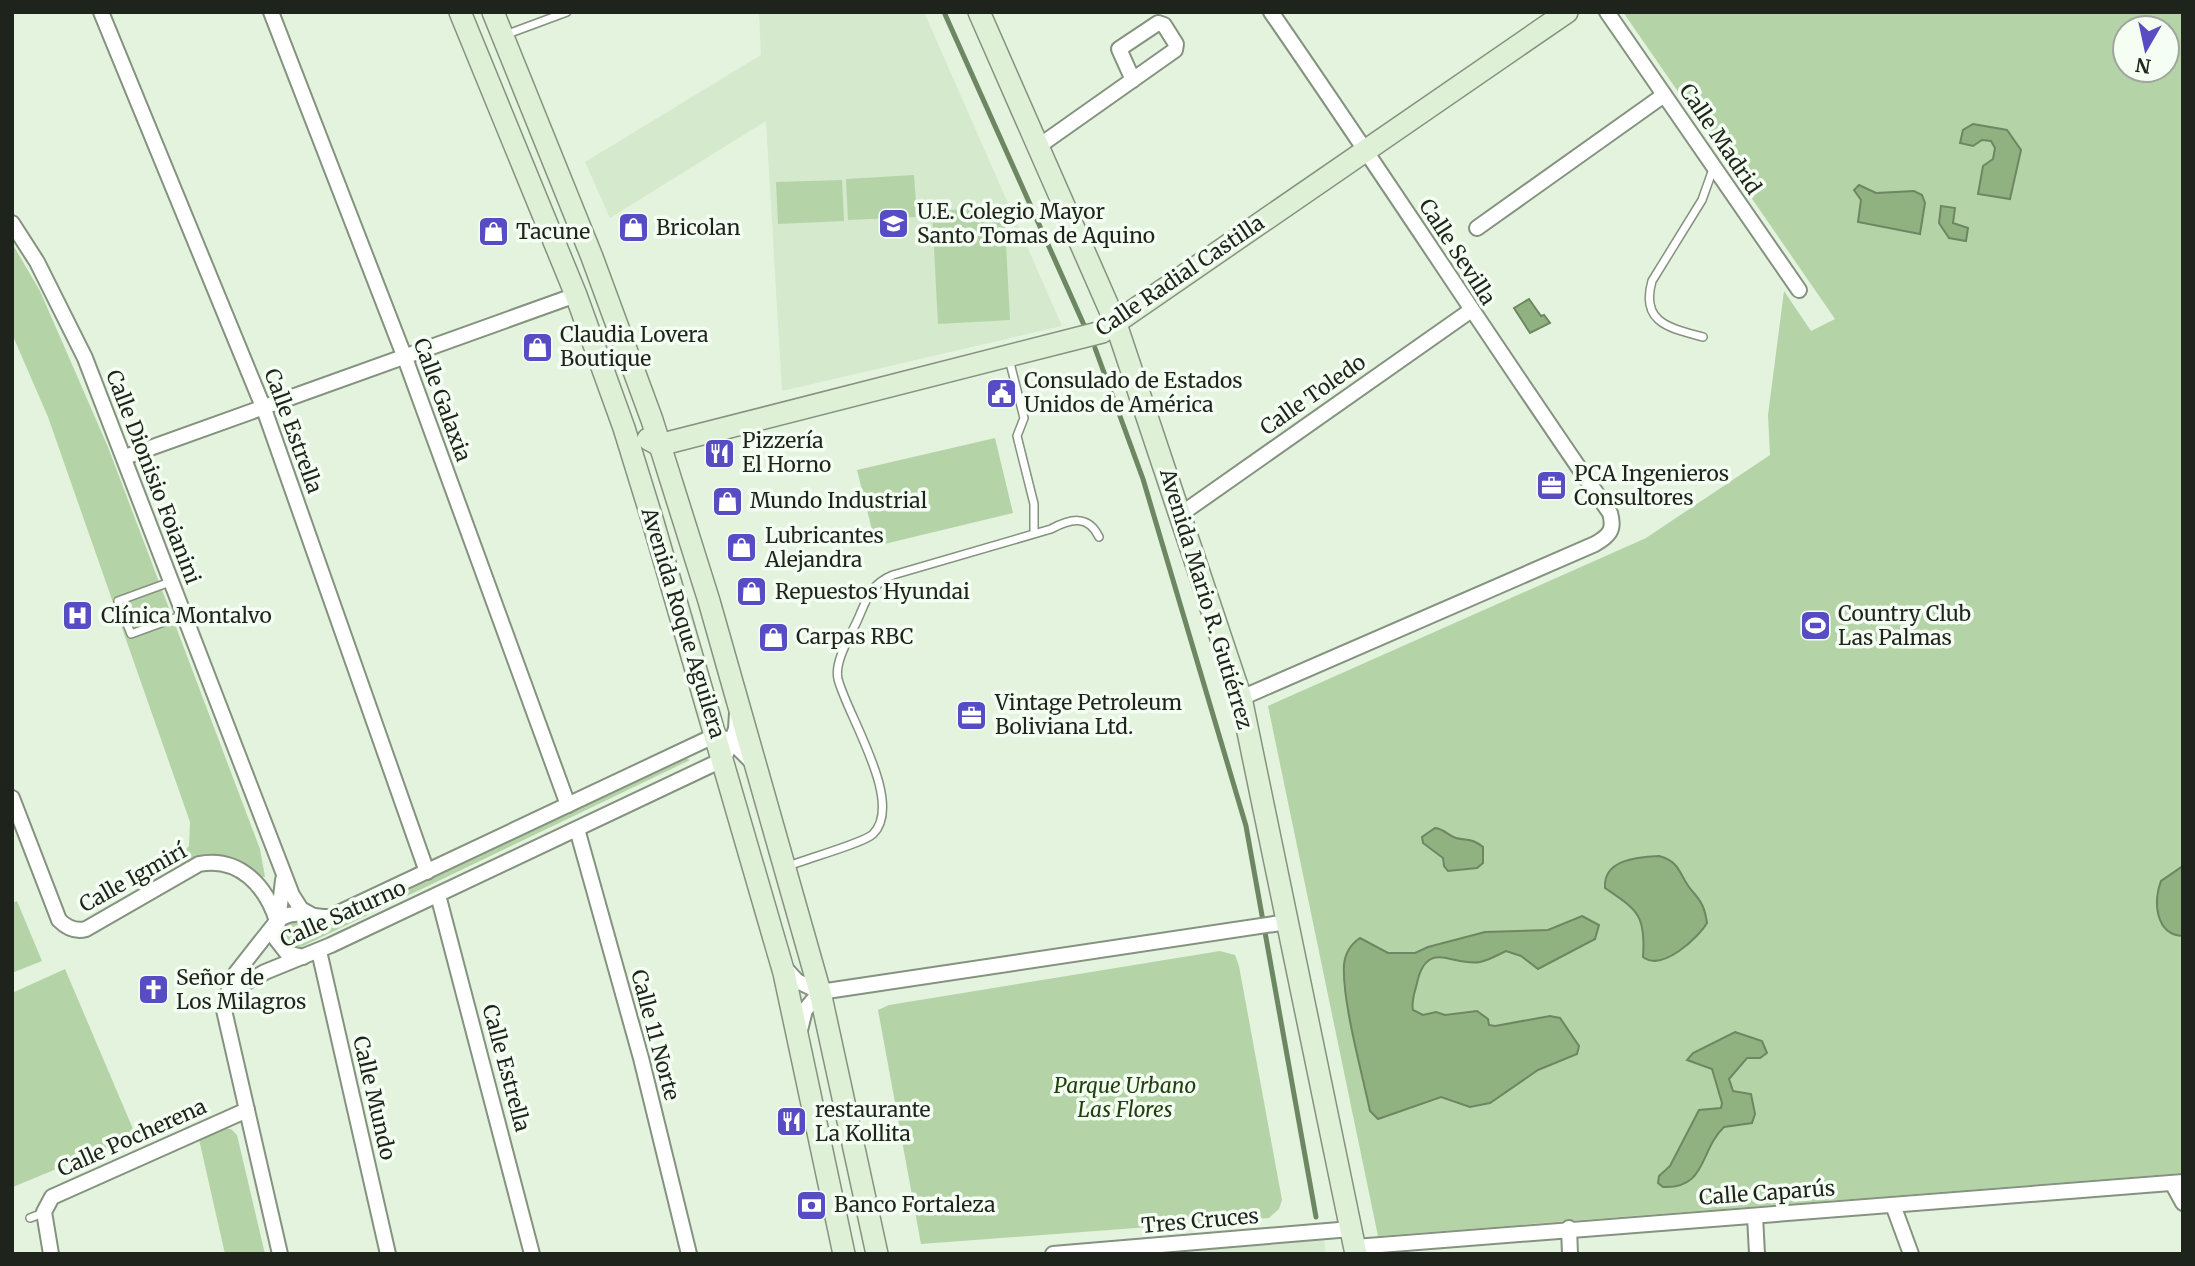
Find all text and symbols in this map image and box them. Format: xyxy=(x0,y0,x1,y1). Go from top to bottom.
north arrow xyxy=(2111,14,2181,84)
text: N xyxy=(2134,53,2153,79)
street label: Calle Madrid xyxy=(1673,78,1768,200)
street label: Calle Sevilla xyxy=(1413,194,1502,310)
place label: U.E. Colegio Mayor Santo Tomas de Aquino xyxy=(917,198,1155,249)
school or university icon: U.E. Colegio Mayor Santo Tomas de Aquino xyxy=(877,207,911,241)
street label: Calle Radial Castilla xyxy=(1090,209,1269,342)
shop icon: Bricolan xyxy=(616,211,650,245)
place label: Bricolan xyxy=(656,214,740,241)
shop icon: Tacune xyxy=(476,215,510,249)
place label: Tacune xyxy=(516,218,590,245)
place label: Claudia Lovera Boutique xyxy=(560,321,709,372)
shop icon: Claudia Lovera Boutique xyxy=(520,330,554,364)
street label: Calle Galaxia xyxy=(408,334,477,465)
street label: Calle Toledo xyxy=(1255,348,1371,441)
street label: Calle Estrella xyxy=(258,365,328,497)
street label: Calle Dionisio Foianini xyxy=(100,366,207,588)
place label: Consulado de Estados Unidos de América xyxy=(1024,367,1243,418)
public building icon: Consulado de Estados Unidos de América xyxy=(984,376,1018,410)
place label: Pizzería El Horno xyxy=(742,427,831,478)
restaurant icon: Pizzería El Horno xyxy=(702,436,736,470)
place label: PCA Ingenieros Consultores xyxy=(1574,460,1729,511)
street label: Avenida Mario R. Gutiérrez xyxy=(1154,464,1259,732)
office icon: PCA Ingenieros Consultores xyxy=(1534,469,1568,503)
shop icon: Mundo Industrial xyxy=(710,484,744,518)
place label: Mundo Industrial xyxy=(750,487,928,514)
street label: Avenida Roque Aguilera xyxy=(635,503,731,741)
place label: Lubricantes Alejandra xyxy=(764,522,884,573)
shop icon: Lubricantes Alejandra xyxy=(725,531,759,565)
shop icon: Repuestos Hyundai xyxy=(735,575,769,609)
place label: Repuestos Hyundai xyxy=(775,578,970,605)
hospital icon: Clínica Montalvo xyxy=(61,599,95,633)
place label: Country Club Las Palmas xyxy=(1838,600,1971,651)
place label: Clínica Montalvo xyxy=(101,602,272,629)
sports icon: Country Club Las Palmas xyxy=(1798,609,1832,643)
shop icon: Carpas RBC xyxy=(756,620,790,654)
place label: Carpas RBC xyxy=(796,623,914,650)
place label: Vintage Petroleum Boliviana Ltd. xyxy=(994,689,1182,740)
office icon: Vintage Petroleum Boliviana Ltd. xyxy=(955,698,989,732)
street label: Calle Igmirí xyxy=(74,836,192,918)
street label: Calle Saturno xyxy=(276,874,410,953)
place label: Señor de Los Milagros xyxy=(176,964,306,1015)
street label: Calle 11 Norte xyxy=(625,967,686,1103)
church icon: Señor de Los Milagros xyxy=(136,973,170,1007)
street label: Calle Estrella xyxy=(477,1001,536,1134)
street label: Calle Mundo xyxy=(347,1033,402,1163)
park label: Parque Urbano Las Flores xyxy=(1054,1072,1196,1123)
street label: Calle Pocherena xyxy=(53,1093,211,1182)
place label: restaurante La Kollita xyxy=(815,1096,931,1147)
restaurant icon: restaurante La Kollita xyxy=(775,1105,809,1139)
street label: Calle Caparús xyxy=(1698,1174,1836,1211)
bank icon: Banco Fortaleza xyxy=(794,1188,828,1222)
place label: Banco Fortaleza xyxy=(834,1191,995,1218)
street label: Tres Cruces xyxy=(1140,1202,1260,1239)

